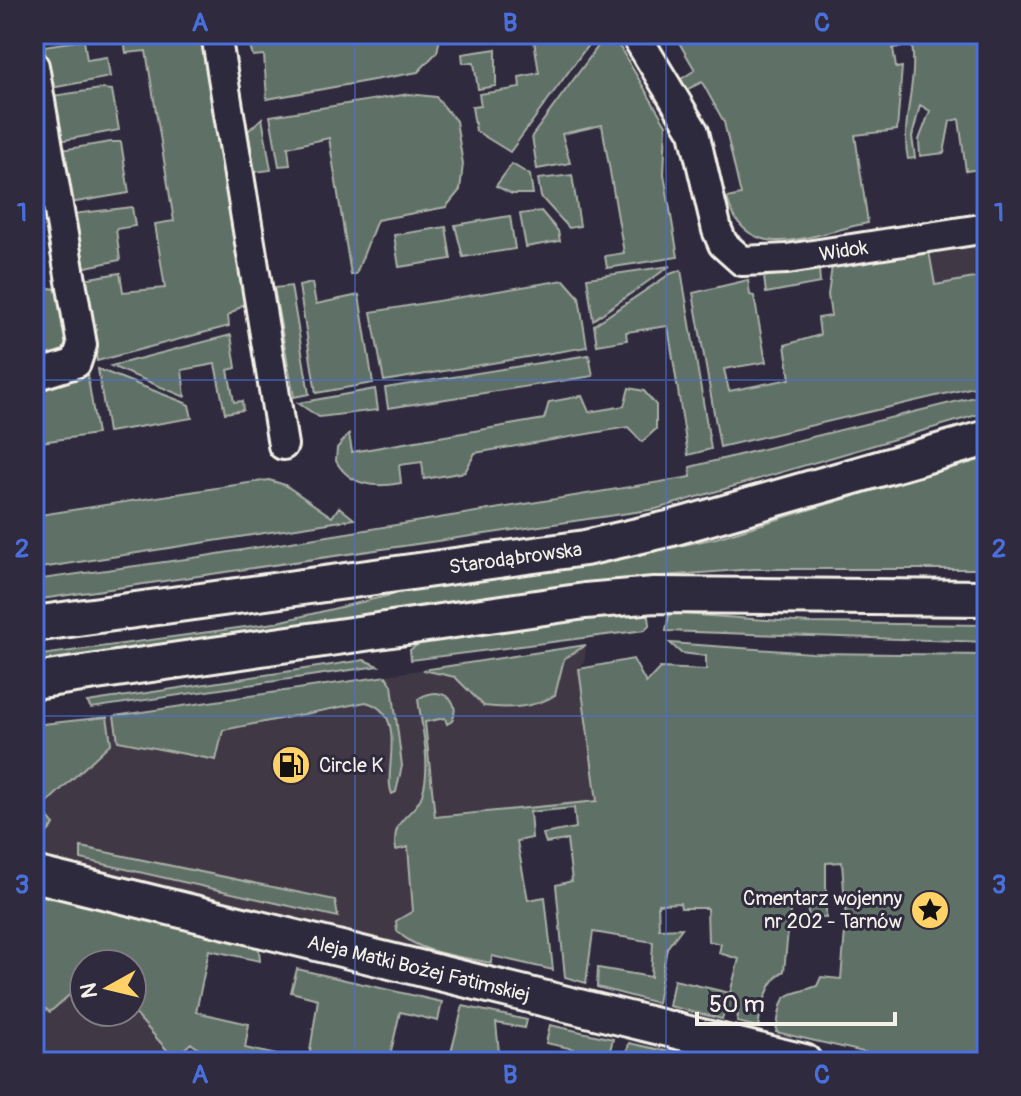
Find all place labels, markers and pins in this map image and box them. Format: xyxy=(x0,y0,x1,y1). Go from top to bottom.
fuel station icon: Circle K xyxy=(270,744,312,786)
place label: Circle K xyxy=(319,753,383,778)
place label: Cmentarz wojenny nr 202 - Tarnów xyxy=(743,886,902,934)
place icon: Cmentarz wojenny nr 202 - Tarnów xyxy=(909,889,951,931)

